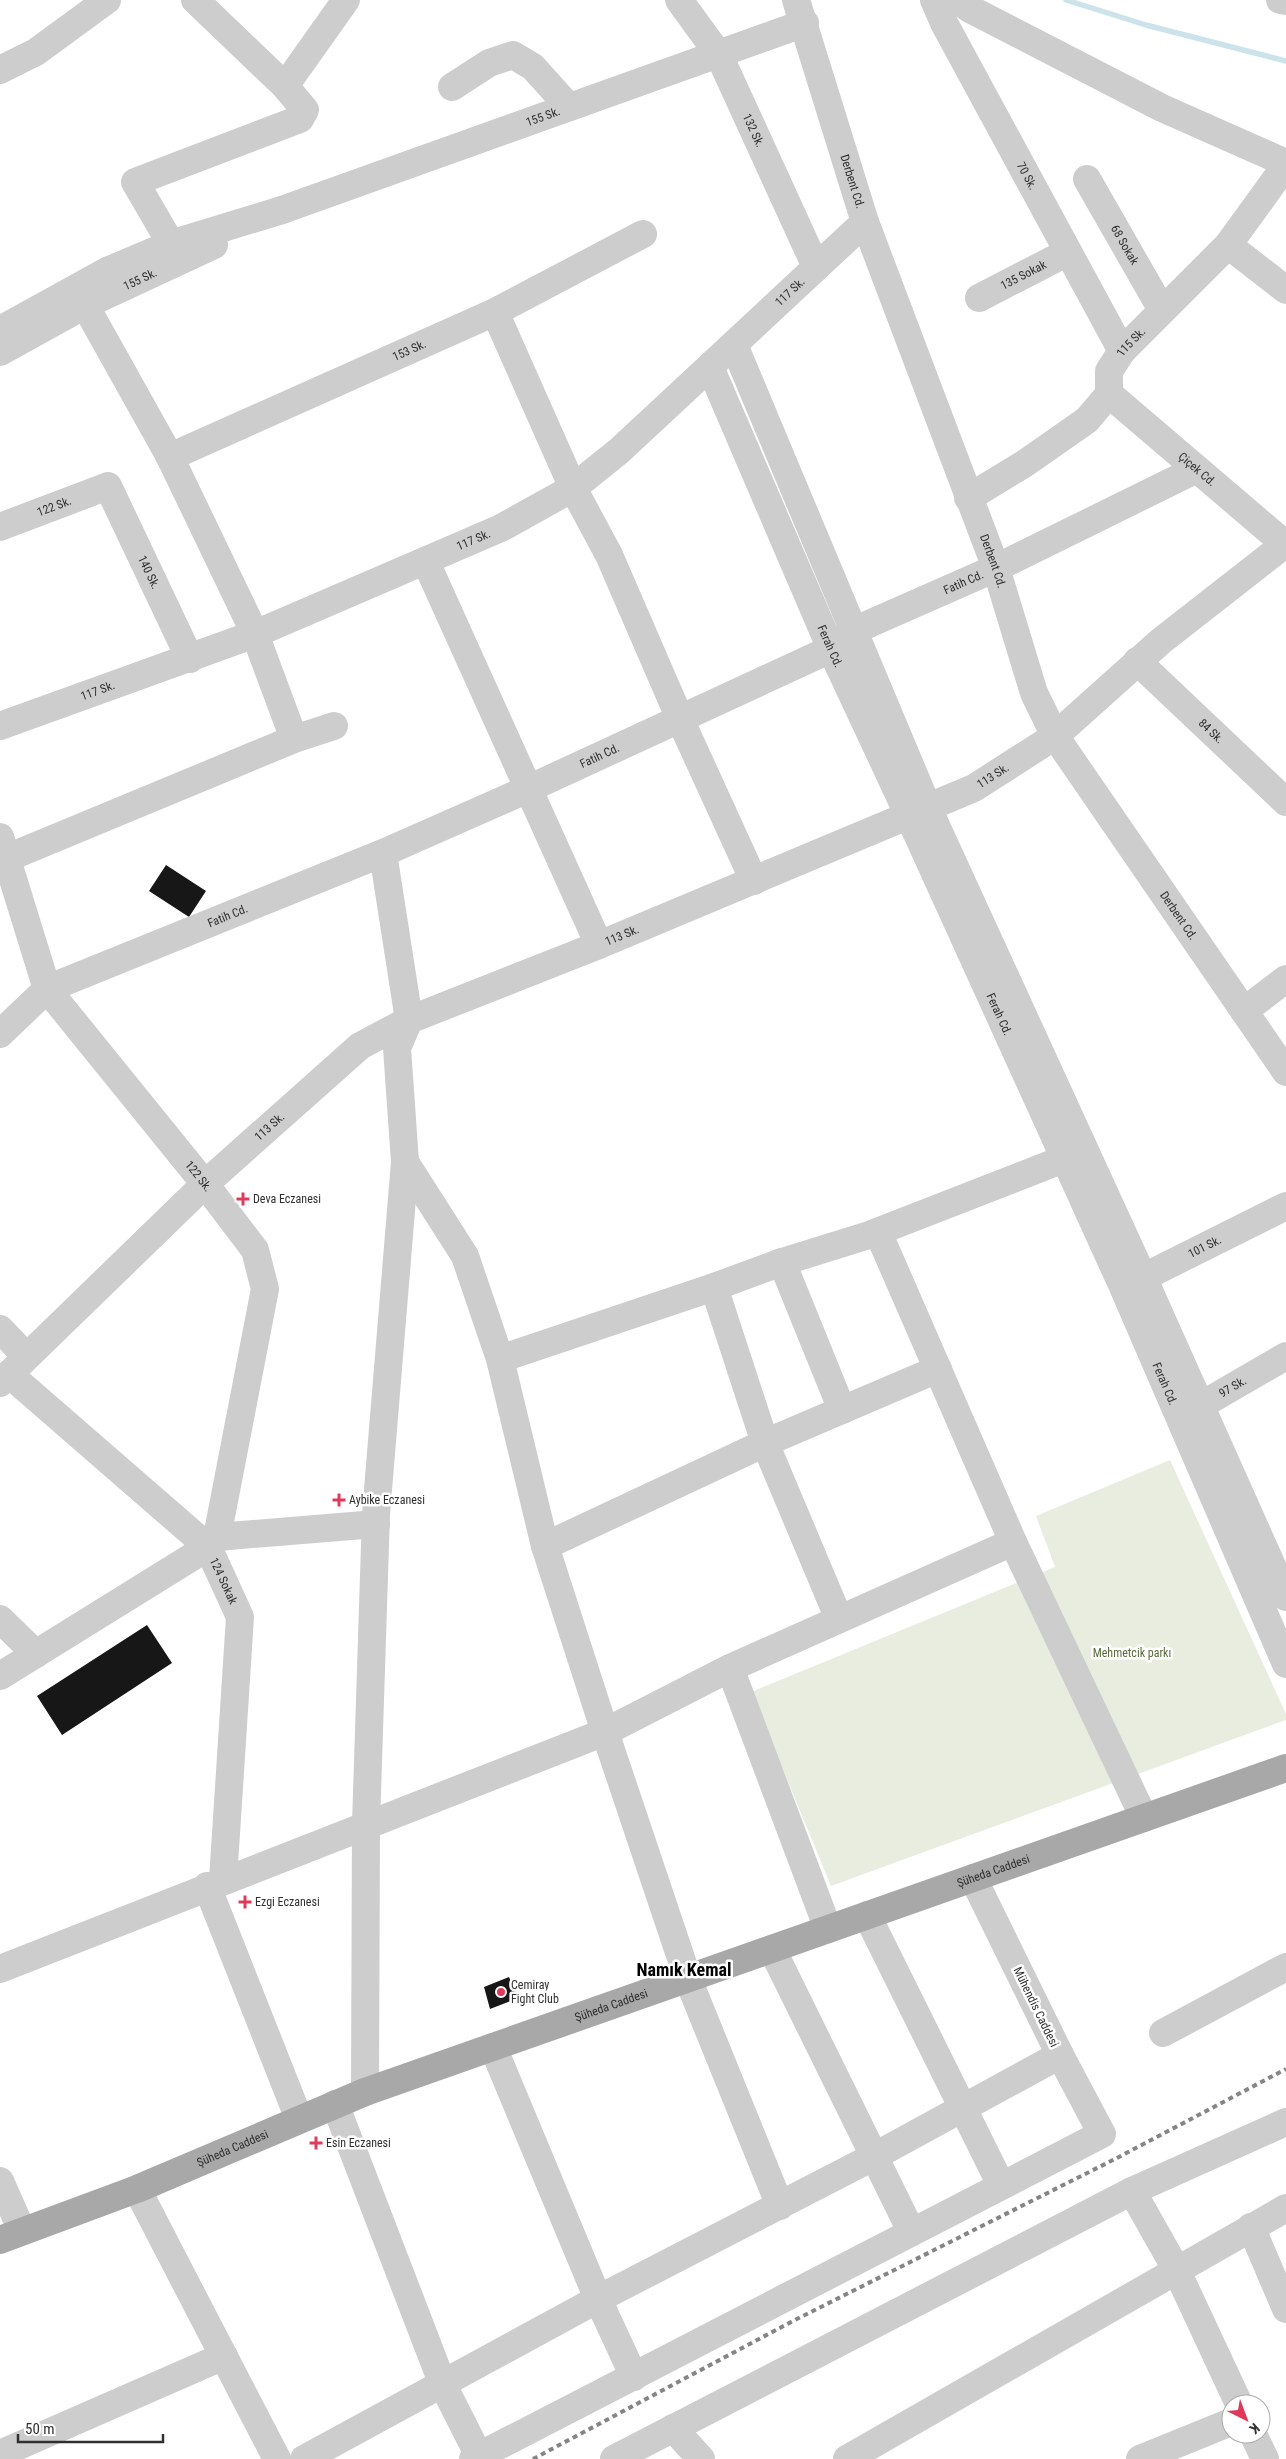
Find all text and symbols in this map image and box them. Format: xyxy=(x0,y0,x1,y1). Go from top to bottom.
street label: 155 Sk. xyxy=(524,104,562,129)
street label: 132 Sk. xyxy=(740,111,767,149)
street label: Derbent Cd. xyxy=(837,153,867,210)
street label: 70 Sk. xyxy=(1014,160,1040,192)
street label: 68 Sokak xyxy=(1108,223,1142,268)
street label: 135 Sokak xyxy=(998,257,1049,293)
street label: 155 Sk. xyxy=(121,266,159,293)
street label: 117 Sk. xyxy=(772,275,808,309)
street label: 115 Sk. xyxy=(1113,325,1148,359)
street label: 153 Sk. xyxy=(390,337,428,364)
street label: Çiçek Cd. xyxy=(1176,449,1219,489)
street label: 122 Sk. xyxy=(35,494,73,519)
street label: 117 Sk. xyxy=(454,526,493,553)
street label: Derbent Cd. xyxy=(977,532,1009,590)
street label: 140 Sk. xyxy=(135,553,163,591)
street label: Fatih Cd. xyxy=(941,567,986,597)
street label: Ferah Cd. xyxy=(815,623,846,670)
street label: 117 Sk. xyxy=(79,678,117,703)
street label: 84 Sk. xyxy=(1196,716,1227,746)
street label: Fatih Cd. xyxy=(578,741,622,771)
street label: 113 Sk. xyxy=(974,760,1012,791)
street label: Derbent Cd. xyxy=(1157,889,1200,943)
street label: Fatih Cd. xyxy=(206,901,250,930)
street label: 113 Sk. xyxy=(603,922,641,949)
street label: Ferah Cd. xyxy=(983,991,1015,1038)
street label: 113 Sk. xyxy=(252,1110,287,1144)
street label: 122 Sk. xyxy=(182,1158,215,1194)
place label: Deva Eczanesi xyxy=(253,1192,321,1206)
marker: Deva Eczanesi xyxy=(237,1193,249,1205)
street label: 101 Sk. xyxy=(1186,1232,1224,1261)
street label: Ferah Cd. xyxy=(1150,1360,1180,1407)
street label: 97 Sk. xyxy=(1216,1373,1249,1400)
place label: Aybike Eczanesi xyxy=(349,1493,425,1507)
marker: Aybike Eczanesi xyxy=(333,1494,345,1506)
street label: 124 Sokak xyxy=(207,1556,240,1607)
park label: Mehmetcik parkı xyxy=(1093,1646,1171,1660)
street label: Şüheda Caddesi xyxy=(955,1852,1032,1890)
place label: Ezgi Eczanesi xyxy=(255,1895,320,1909)
marker: Ezgi Eczanesi xyxy=(239,1896,251,1908)
district label: Namık Kemal xyxy=(636,1959,732,1980)
street label: Mühendis Caddesi xyxy=(1011,1965,1061,2049)
place label: Cemiray Fight Club xyxy=(511,1978,559,2006)
marker: Cemiray Fight Club xyxy=(495,1986,507,1998)
street label: Şüheda Caddesi xyxy=(573,1986,650,2025)
street label: Şüheda Caddesi xyxy=(195,2127,270,2170)
place label: Esin Eczanesi xyxy=(326,2136,391,2150)
marker: Esin Eczanesi xyxy=(310,2137,322,2149)
north arrow xyxy=(1221,2394,1271,2444)
scale bar xyxy=(18,2412,162,2444)
text: 50 m xyxy=(25,2420,55,2438)
text: K xyxy=(1246,2420,1263,2437)

